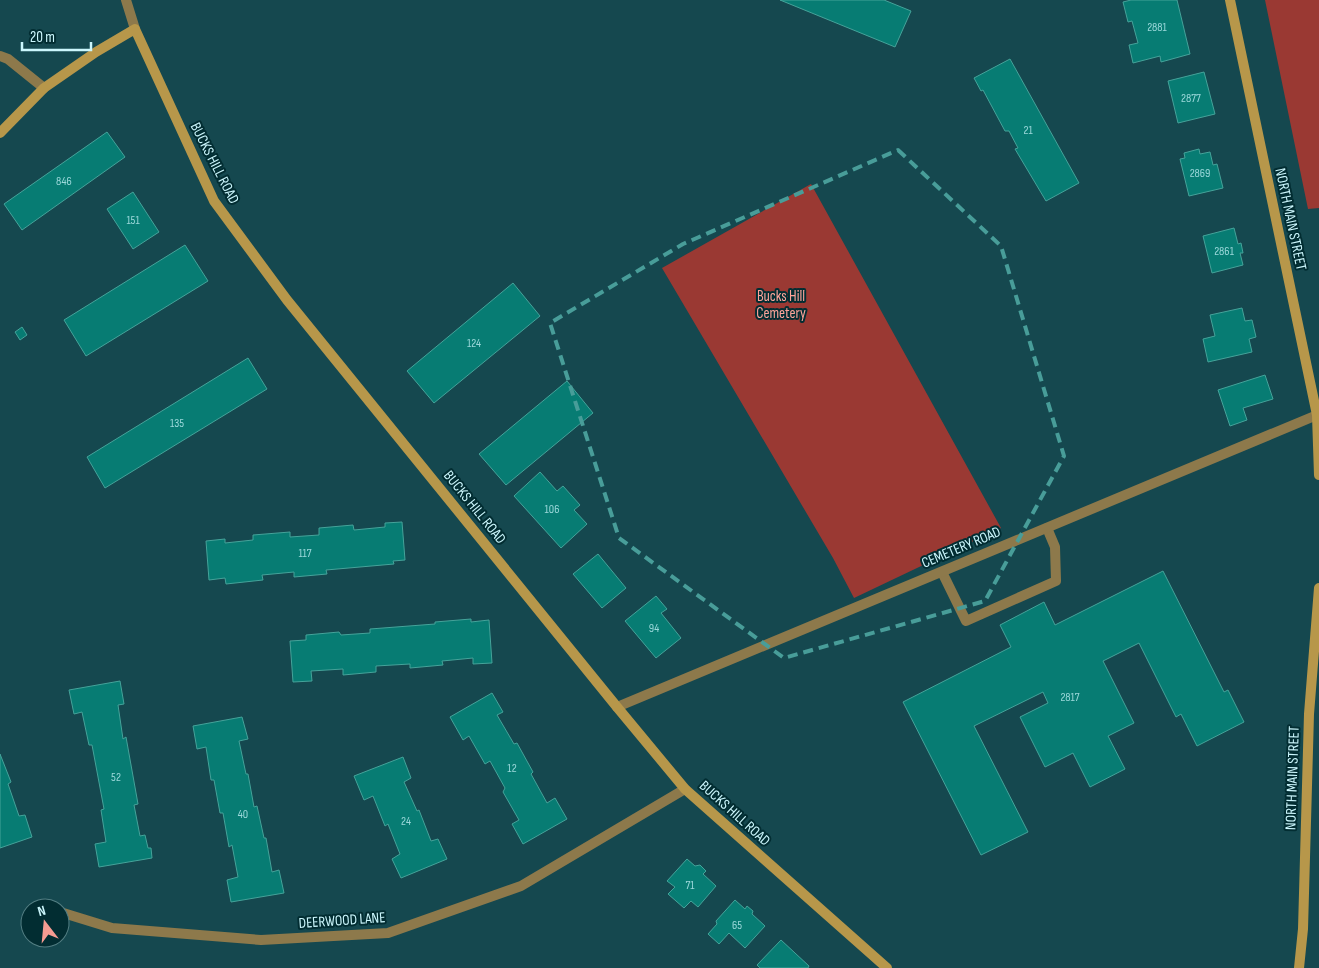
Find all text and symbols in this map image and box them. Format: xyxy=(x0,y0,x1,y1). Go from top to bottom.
scale bar xyxy=(22,20,91,52)
house number: 2881 xyxy=(1147,20,1168,35)
text: 20 m xyxy=(30,28,55,47)
house number: 2877 xyxy=(1181,91,1201,106)
street label: BUCKS HILL ROAD xyxy=(186,119,243,207)
house number: 21 xyxy=(1023,123,1033,138)
house number: 2869 xyxy=(1190,166,1210,181)
street label: NORTH MAIN STREET xyxy=(1270,166,1311,272)
house number: 846 xyxy=(56,174,72,189)
house number: 151 xyxy=(126,213,140,228)
house number: 2861 xyxy=(1214,244,1235,259)
park label: Bucks Hill Cemetery xyxy=(756,287,806,323)
house number: 124 xyxy=(467,336,481,351)
house number: 135 xyxy=(170,416,184,431)
street label: BUCKS HILL ROAD xyxy=(439,467,510,548)
house number: 106 xyxy=(545,502,559,517)
street label: CEMETERY ROAD xyxy=(919,522,1004,573)
house number: 117 xyxy=(298,546,312,561)
house number: 94 xyxy=(649,621,659,636)
house number: 2817 xyxy=(1060,690,1080,705)
street label: NORTH MAIN STREET xyxy=(1281,726,1304,830)
house number: 12 xyxy=(507,761,517,776)
house number: 52 xyxy=(111,770,121,785)
street label: BUCKS HILL ROAD xyxy=(695,777,774,850)
house number: 40 xyxy=(238,807,248,822)
house number: 24 xyxy=(401,814,411,829)
house number: 71 xyxy=(685,878,695,893)
north arrow xyxy=(20,898,70,948)
text: N xyxy=(36,902,47,920)
street label: DEERWOOD LANE xyxy=(298,908,386,933)
house number: 65 xyxy=(732,918,742,933)

